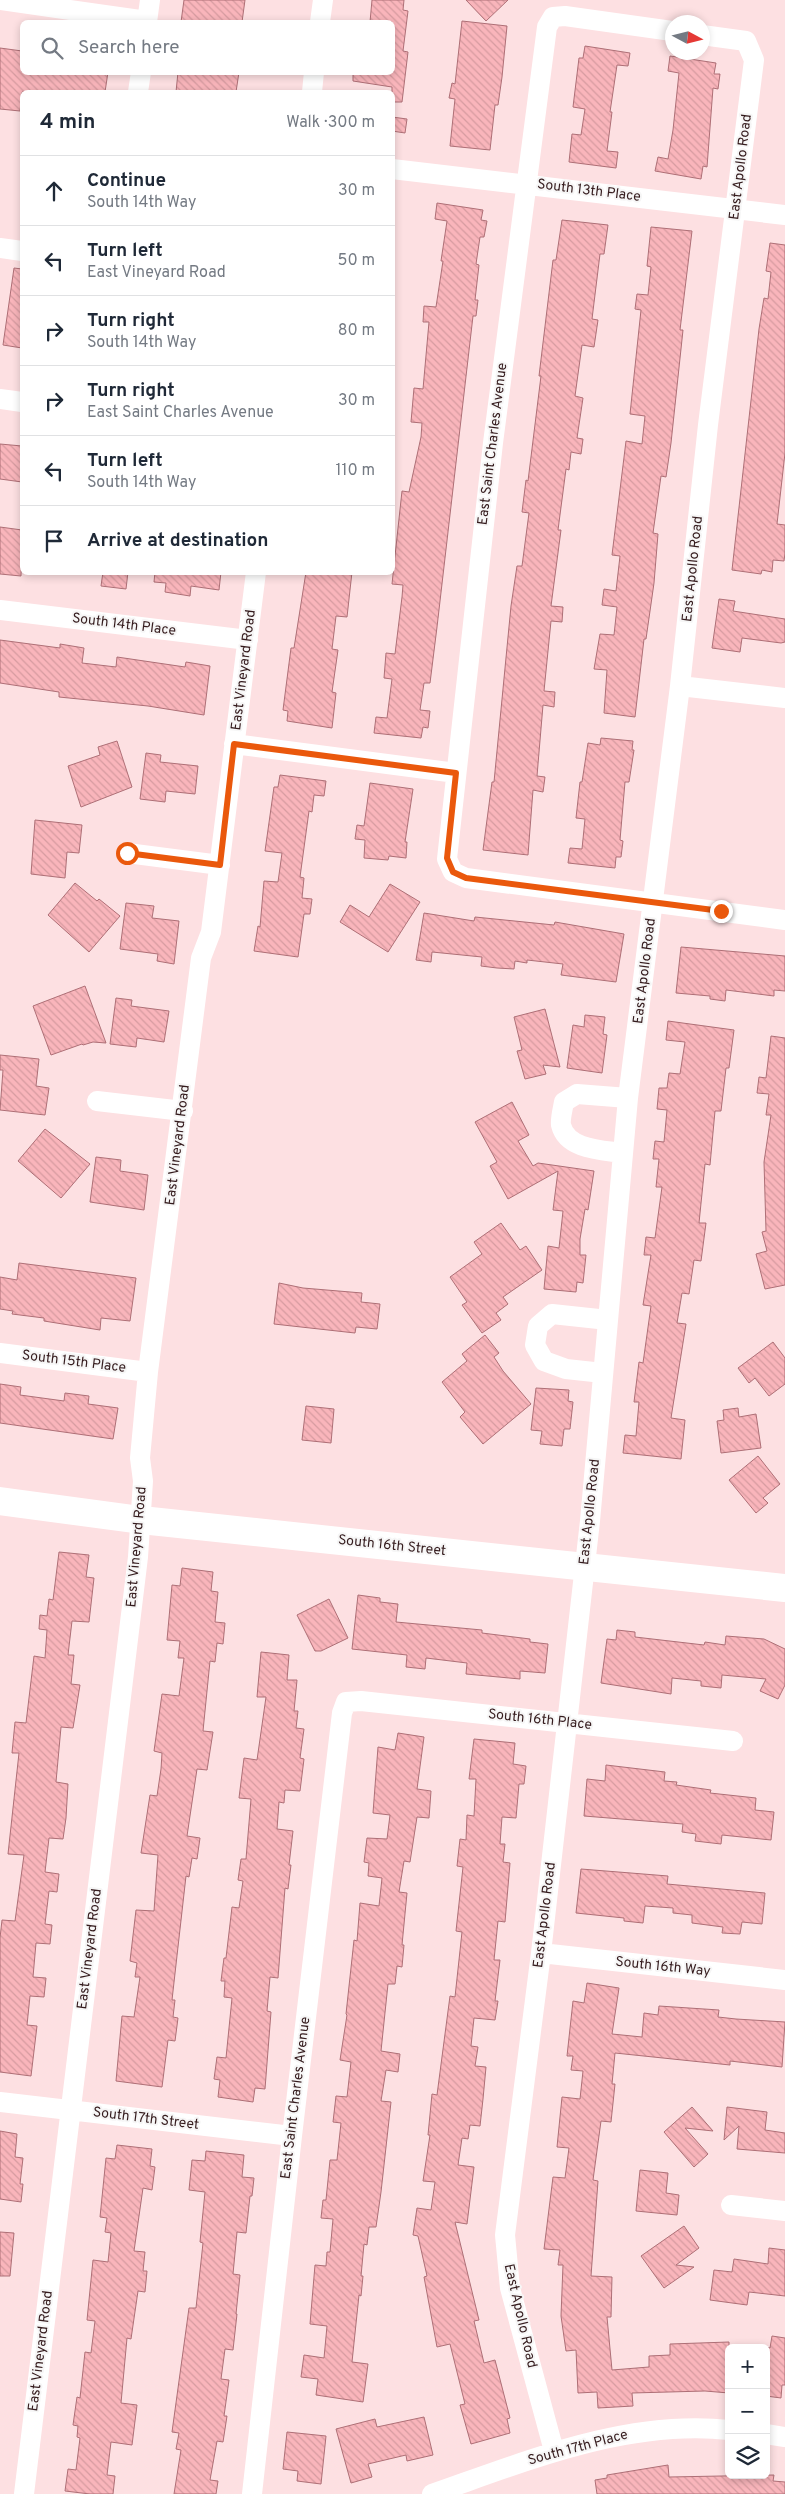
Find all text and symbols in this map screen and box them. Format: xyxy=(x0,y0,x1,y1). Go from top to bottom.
north arrow xyxy=(665,15,710,60)
search box xyxy=(20,20,395,75)
icon: search xyxy=(38,34,66,62)
text: Search here xyxy=(78,36,180,60)
text: 4 min xyxy=(40,109,96,136)
text: Walk · 300 m xyxy=(286,113,375,133)
street label: East Apollo Road xyxy=(726,113,756,221)
text: Continue xyxy=(87,169,166,193)
street label: South 13th Place xyxy=(536,176,642,206)
icon: ahead xyxy=(40,177,68,205)
text: 30 m xyxy=(338,181,375,201)
text: South 14th Way xyxy=(87,193,196,213)
text: Turn left xyxy=(87,239,163,263)
icon: left xyxy=(40,247,68,275)
text: 50 m xyxy=(338,251,375,271)
text: East Vineyard Road xyxy=(87,263,226,283)
text: Turn right xyxy=(87,309,175,333)
icon: right xyxy=(40,317,68,345)
text: 80 m xyxy=(338,321,375,341)
text: South 14th Way xyxy=(87,333,196,353)
street label: East Saint Charles Avenue xyxy=(475,362,511,526)
text: Turn right xyxy=(87,379,175,403)
icon: right xyxy=(40,387,68,415)
text: 30 m xyxy=(338,391,375,411)
text: East Saint Charles Avenue xyxy=(87,403,274,423)
text: Turn left xyxy=(87,449,163,473)
icon: left xyxy=(40,457,68,485)
text: 110 m xyxy=(335,461,375,481)
text: South 14th Way xyxy=(87,473,196,493)
street label: East Apollo Road xyxy=(679,515,707,623)
icon: arrive xyxy=(40,527,68,555)
text: Arrive at destination xyxy=(87,529,268,553)
street label: East Vineyard Road xyxy=(228,609,260,731)
street label: South 14th Place xyxy=(71,610,177,640)
route start xyxy=(116,842,139,865)
route end xyxy=(710,900,733,923)
street label: East Apollo Road xyxy=(630,917,660,1025)
street label: East Vineyard Road xyxy=(162,1084,194,1206)
street label: South 15th Place xyxy=(21,1347,127,1377)
street label: East Apollo Road xyxy=(576,1458,604,1566)
street label: East Vineyard Road xyxy=(123,1486,151,1608)
street label: South 16th Street xyxy=(337,1532,447,1560)
street label: South 16th Place xyxy=(487,1706,593,1734)
street label: East Apollo Road xyxy=(530,1861,560,1969)
street label: East Vineyard Road xyxy=(74,1888,106,2010)
street label: South 16th Way xyxy=(615,1954,711,1980)
street label: East Saint Charles Avenue xyxy=(278,2016,314,2180)
street label: South 17th Street xyxy=(92,2104,200,2134)
street label: East Apollo Road xyxy=(500,2262,540,2370)
street label: East Vineyard Road xyxy=(25,2290,57,2412)
map controls xyxy=(725,2344,770,2479)
button: + xyxy=(725,2344,770,2389)
button: − xyxy=(725,2389,770,2434)
street label: South 17th Place xyxy=(526,2426,630,2470)
button: layers xyxy=(725,2434,770,2479)

